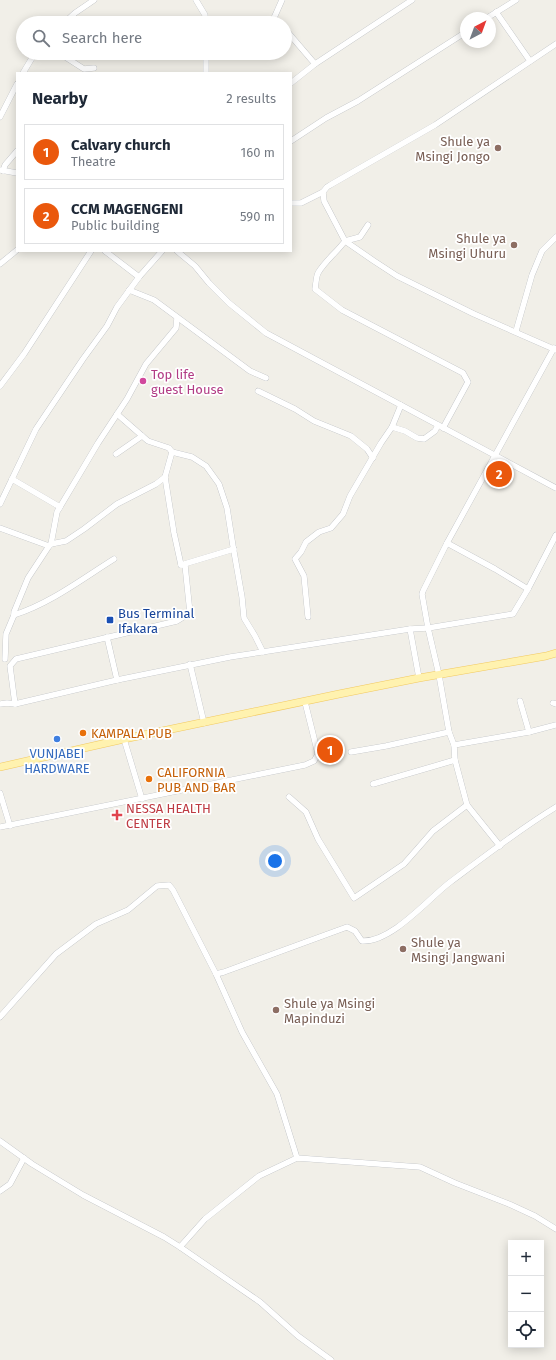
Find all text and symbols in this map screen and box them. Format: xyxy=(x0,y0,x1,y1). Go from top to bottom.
north arrow xyxy=(460,12,496,48)
search box xyxy=(16,16,292,60)
icon: search xyxy=(30,27,52,49)
text: Search here xyxy=(62,29,142,47)
text: Nearby xyxy=(32,88,87,109)
text: 2 results xyxy=(226,91,276,106)
place label: Shule ya Msingi Jongo xyxy=(415,134,490,164)
text: Calvary church xyxy=(71,136,171,154)
marker: Shule ya Msingi Jongo xyxy=(493,143,503,153)
text: 1 xyxy=(43,145,49,160)
text: 160 m xyxy=(241,145,275,160)
text: Theatre xyxy=(71,154,116,169)
text: CCM MAGENGENI xyxy=(71,200,183,218)
text: 2 xyxy=(43,209,49,224)
text: 590 m xyxy=(240,209,275,224)
text: Public building xyxy=(71,218,159,233)
place label: Shule ya Msingi Uhuru xyxy=(428,231,506,261)
marker: Shule ya Msingi Uhuru xyxy=(509,240,519,250)
place label: Top life guest House xyxy=(151,367,224,397)
marker: Top life guest House xyxy=(138,376,148,386)
pin: 2 xyxy=(486,459,512,489)
place label: Bus Terminal Ifakara xyxy=(118,606,194,636)
marker: Bus Terminal Ifakara xyxy=(105,615,115,625)
place label: KAMPALA PUB xyxy=(91,726,172,741)
marker: KAMPALA PUB xyxy=(78,728,88,738)
marker: VUNJABEI HARDWARE xyxy=(52,734,62,744)
pin: 1 xyxy=(317,735,343,765)
place label: VUNJABEI HARDWARE xyxy=(24,746,90,776)
place label: CALIFORNIA PUB AND BAR xyxy=(157,765,236,795)
marker: CALIFORNIA PUB AND BAR xyxy=(144,774,154,784)
place label: NESSA HEALTH CENTER xyxy=(126,801,211,831)
marker: NESSA HEALTH CENTER xyxy=(111,809,123,821)
your location xyxy=(265,851,285,871)
place label: Shule ya Msingi Jangwani xyxy=(411,935,505,965)
marker: Shule ya Msingi Jangwani xyxy=(398,944,408,954)
place label: Shule ya Msingi Mapinduzi xyxy=(284,996,375,1026)
marker: Shule ya Msingi Mapinduzi xyxy=(271,1005,281,1015)
map controls xyxy=(508,1240,544,1348)
button: + xyxy=(508,1240,544,1276)
button: − xyxy=(508,1276,544,1312)
button: locate xyxy=(508,1312,544,1348)

